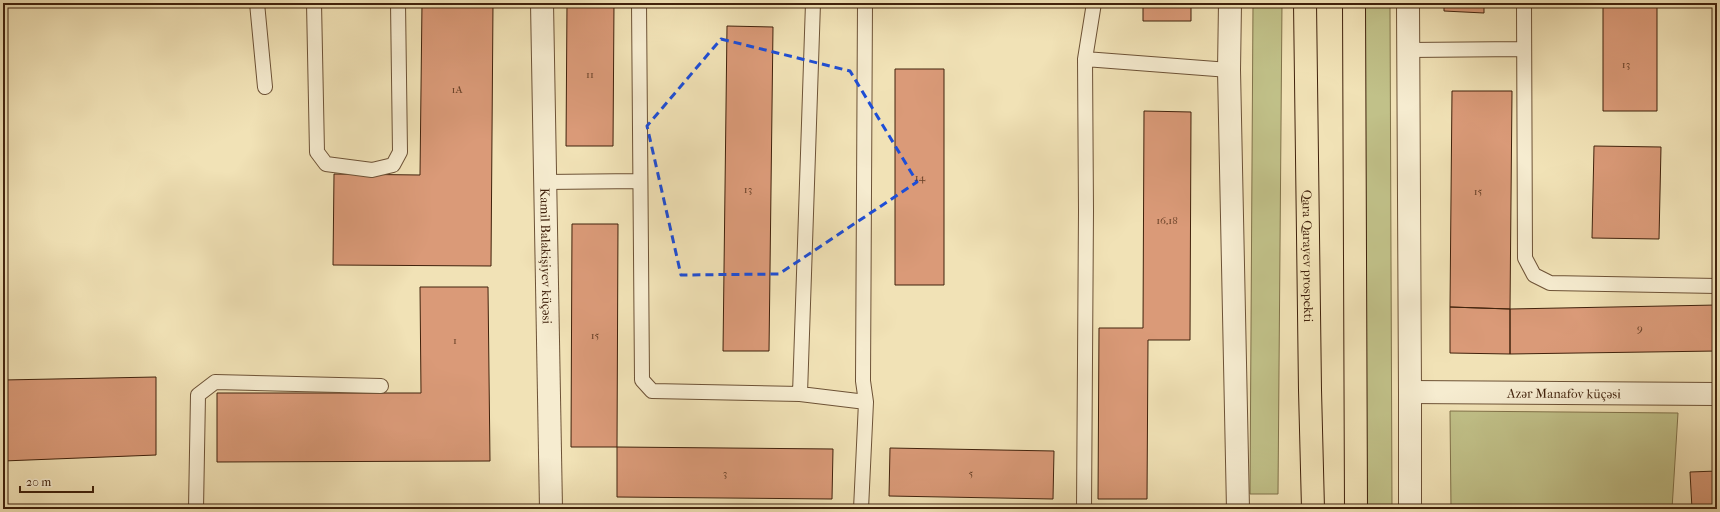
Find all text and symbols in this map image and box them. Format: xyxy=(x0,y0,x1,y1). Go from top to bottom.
house number: 13 xyxy=(1622,58,1630,71)
house number: 11 xyxy=(586,68,594,81)
house number: 1A xyxy=(451,83,463,96)
house number: 14 xyxy=(915,171,926,184)
house number: 13 xyxy=(744,183,752,196)
house number: 15 xyxy=(1474,185,1483,198)
street label: Kamil Balakişiyev küçəsi xyxy=(538,188,555,324)
street label: Qara Qarayev prospekti xyxy=(1300,190,1317,322)
house number: 16,18 xyxy=(1156,214,1178,227)
house number: 9 xyxy=(1637,322,1643,335)
house number: 15 xyxy=(591,329,600,342)
house number: 1 xyxy=(453,334,457,347)
street label: Azər Manafov küçəsi xyxy=(1506,385,1621,402)
house number: 3 xyxy=(723,467,727,480)
house number: 5 xyxy=(969,467,974,480)
scale bar xyxy=(20,468,93,494)
text: 20 m xyxy=(26,475,51,489)

